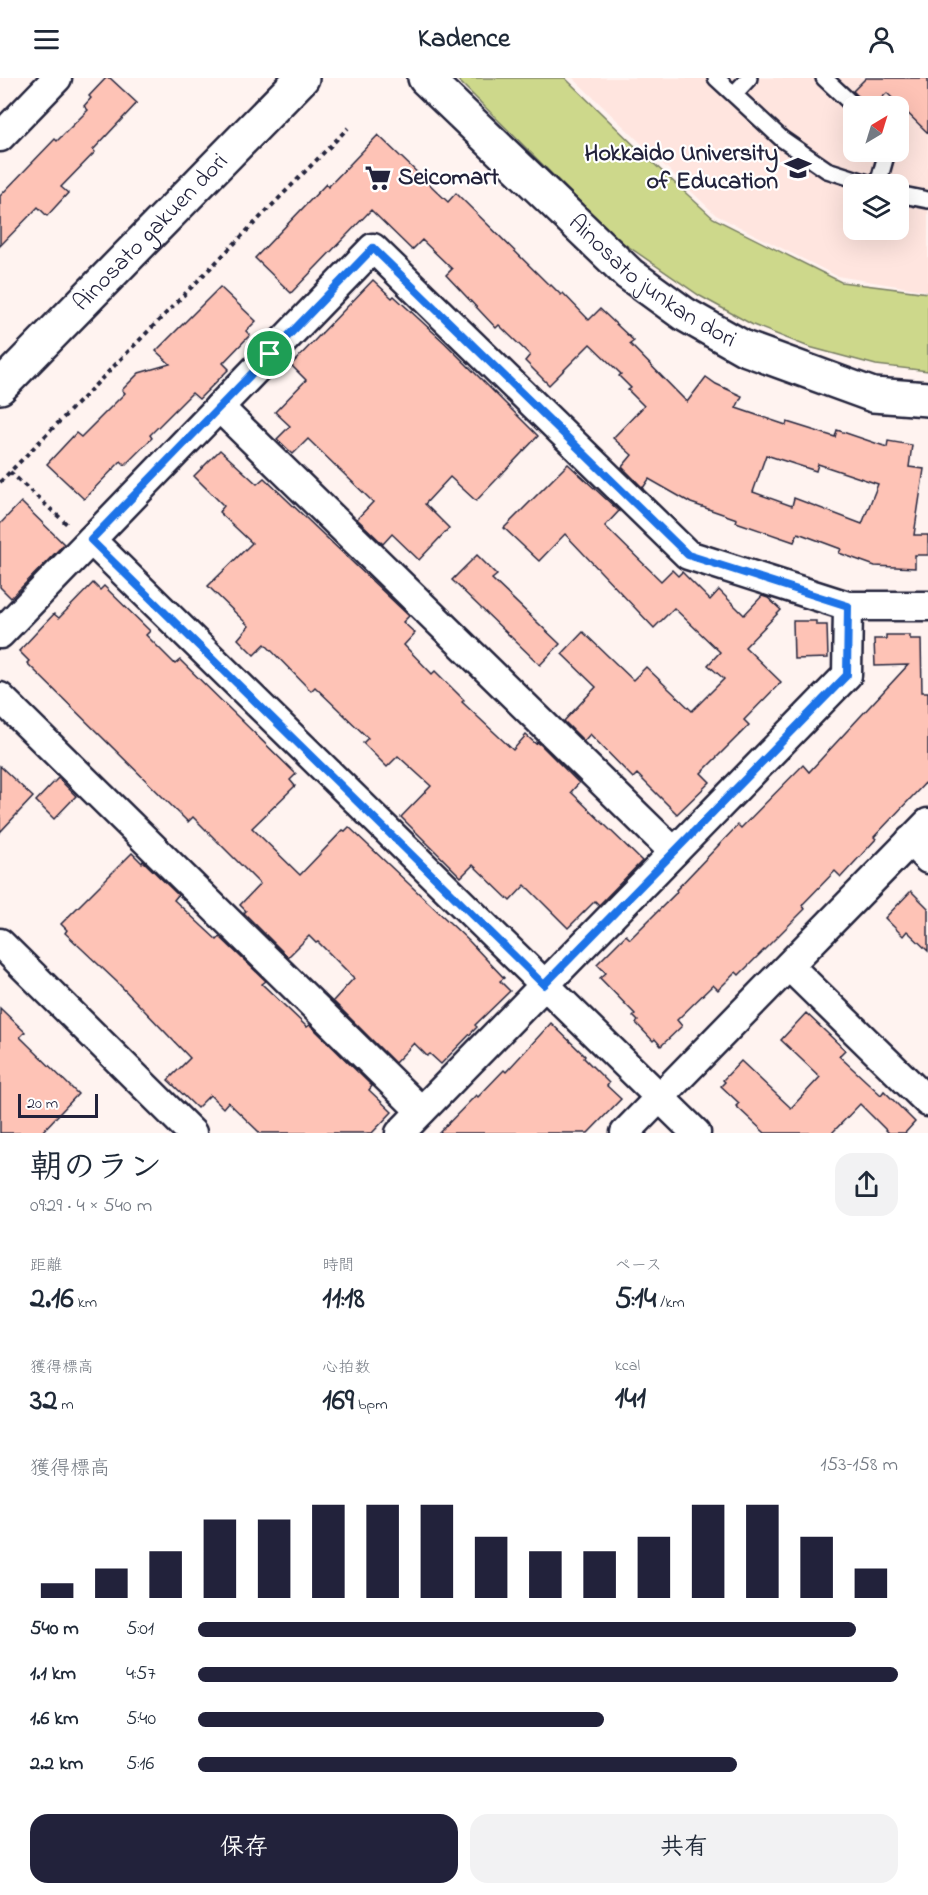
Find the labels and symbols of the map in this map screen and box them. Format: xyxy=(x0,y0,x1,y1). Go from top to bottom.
north arrow xyxy=(843,96,909,162)
place label: Hokkaido University of Education xyxy=(585,137,778,200)
street label: Ainosato gakuen dori xyxy=(65,145,237,320)
school or university icon: Hokkaido University of Education xyxy=(783,153,813,183)
place label: Seicomart xyxy=(398,161,500,196)
supermarket icon: Seicomart xyxy=(363,163,393,193)
street label: Ainosato junkan dori xyxy=(560,207,743,358)
pin xyxy=(244,328,295,379)
scale bar xyxy=(18,1091,98,1118)

